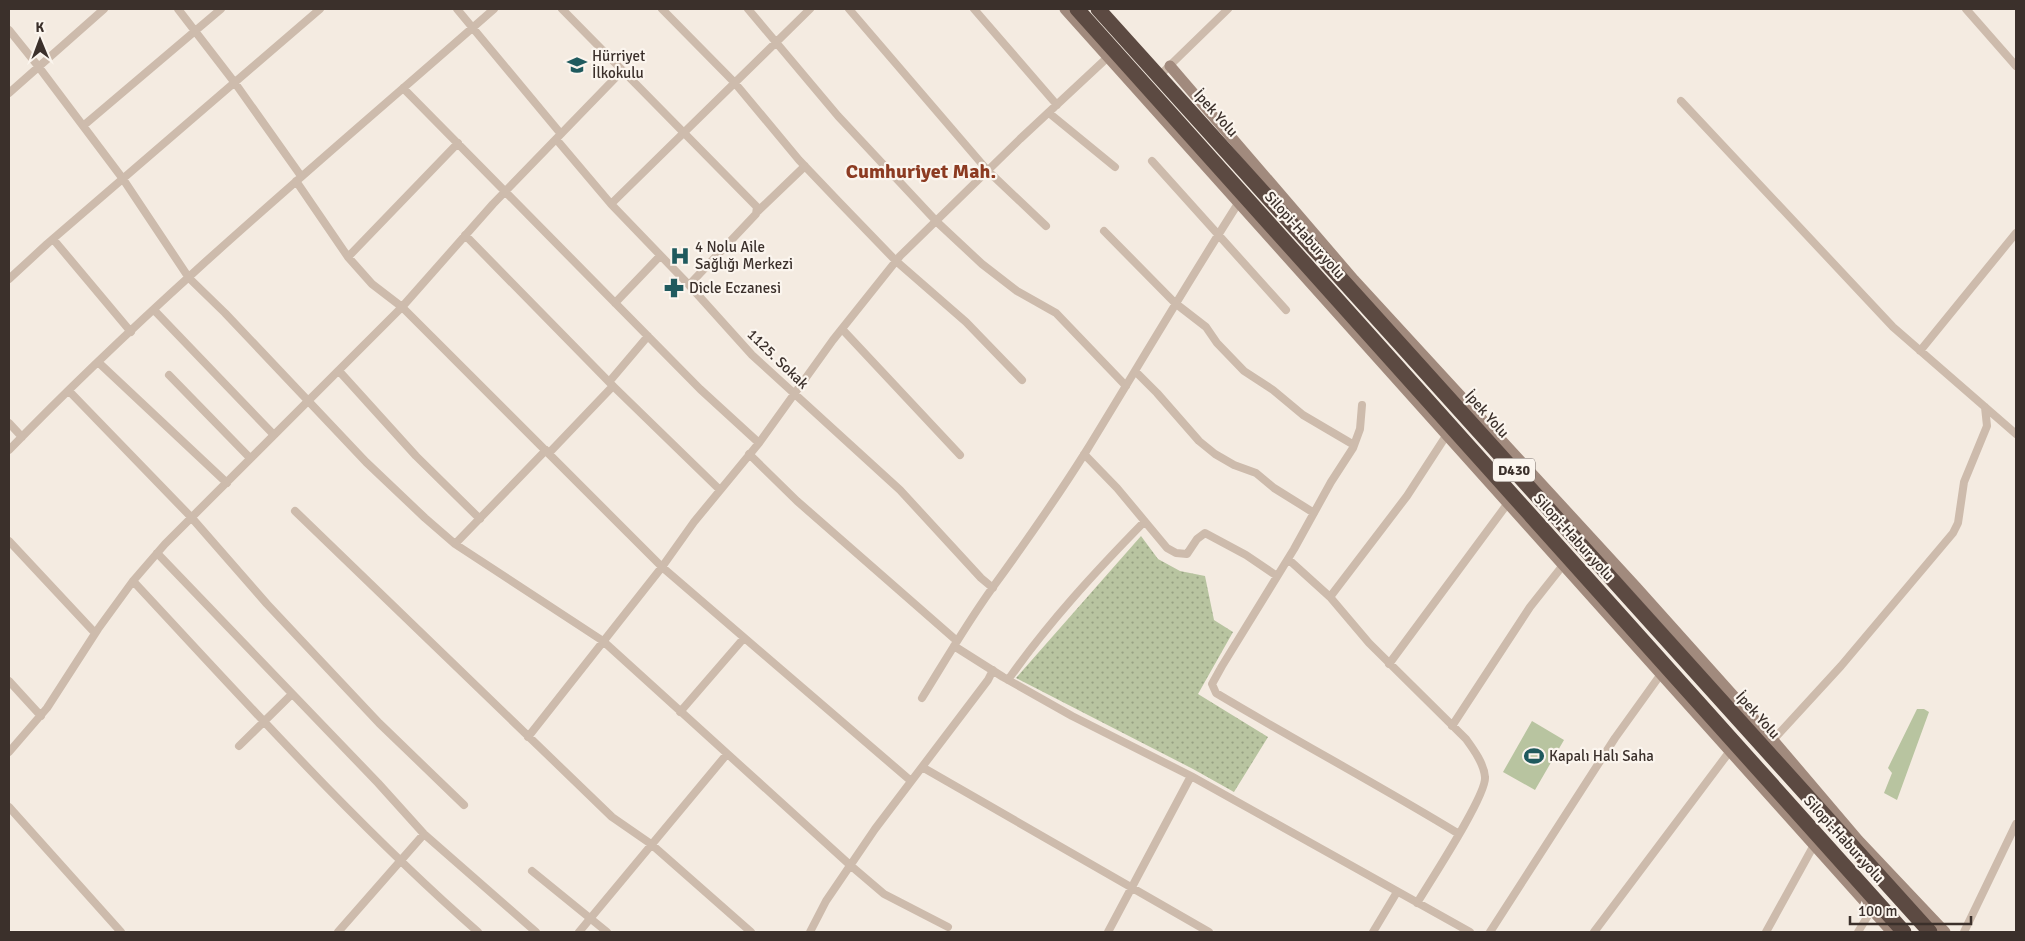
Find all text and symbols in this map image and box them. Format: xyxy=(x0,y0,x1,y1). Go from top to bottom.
north arrow xyxy=(15,15,65,65)
text: K xyxy=(35,19,45,36)
place label: Hürriyet İlkokulu xyxy=(592,47,645,82)
school or university icon: Hürriyet İlkokulu xyxy=(566,54,588,76)
street label: İpek Yolu xyxy=(1190,86,1242,140)
district label: Cumhuriyet Mah. xyxy=(846,159,996,184)
street label: Silopi-Habur yolu xyxy=(1261,188,1349,282)
place label: 4 Nolu Aile Sağlığı Merkezi xyxy=(695,238,793,273)
hospital icon: 4 Nolu Aile Sağlığı Merkezi xyxy=(669,245,691,267)
pharmacy icon: Dicle Eczanesi xyxy=(663,277,685,299)
place label: Dicle Eczanesi xyxy=(689,279,781,297)
street label: 1125. Sokak xyxy=(744,325,813,393)
street label: İpek Yolu xyxy=(1461,387,1513,441)
road number: D430 xyxy=(1493,458,1535,482)
street label: Silopi-Habur yolu xyxy=(1530,490,1618,584)
street label: İpek Yolu xyxy=(1732,688,1784,742)
sports icon: Kapalı Halı Saha xyxy=(1523,745,1545,767)
place label: Kapalı Halı Saha xyxy=(1549,747,1654,765)
street label: Silopi-Habur yolu xyxy=(1800,792,1888,886)
scale bar xyxy=(1850,894,1971,926)
text: 100 m xyxy=(1858,902,1898,920)

